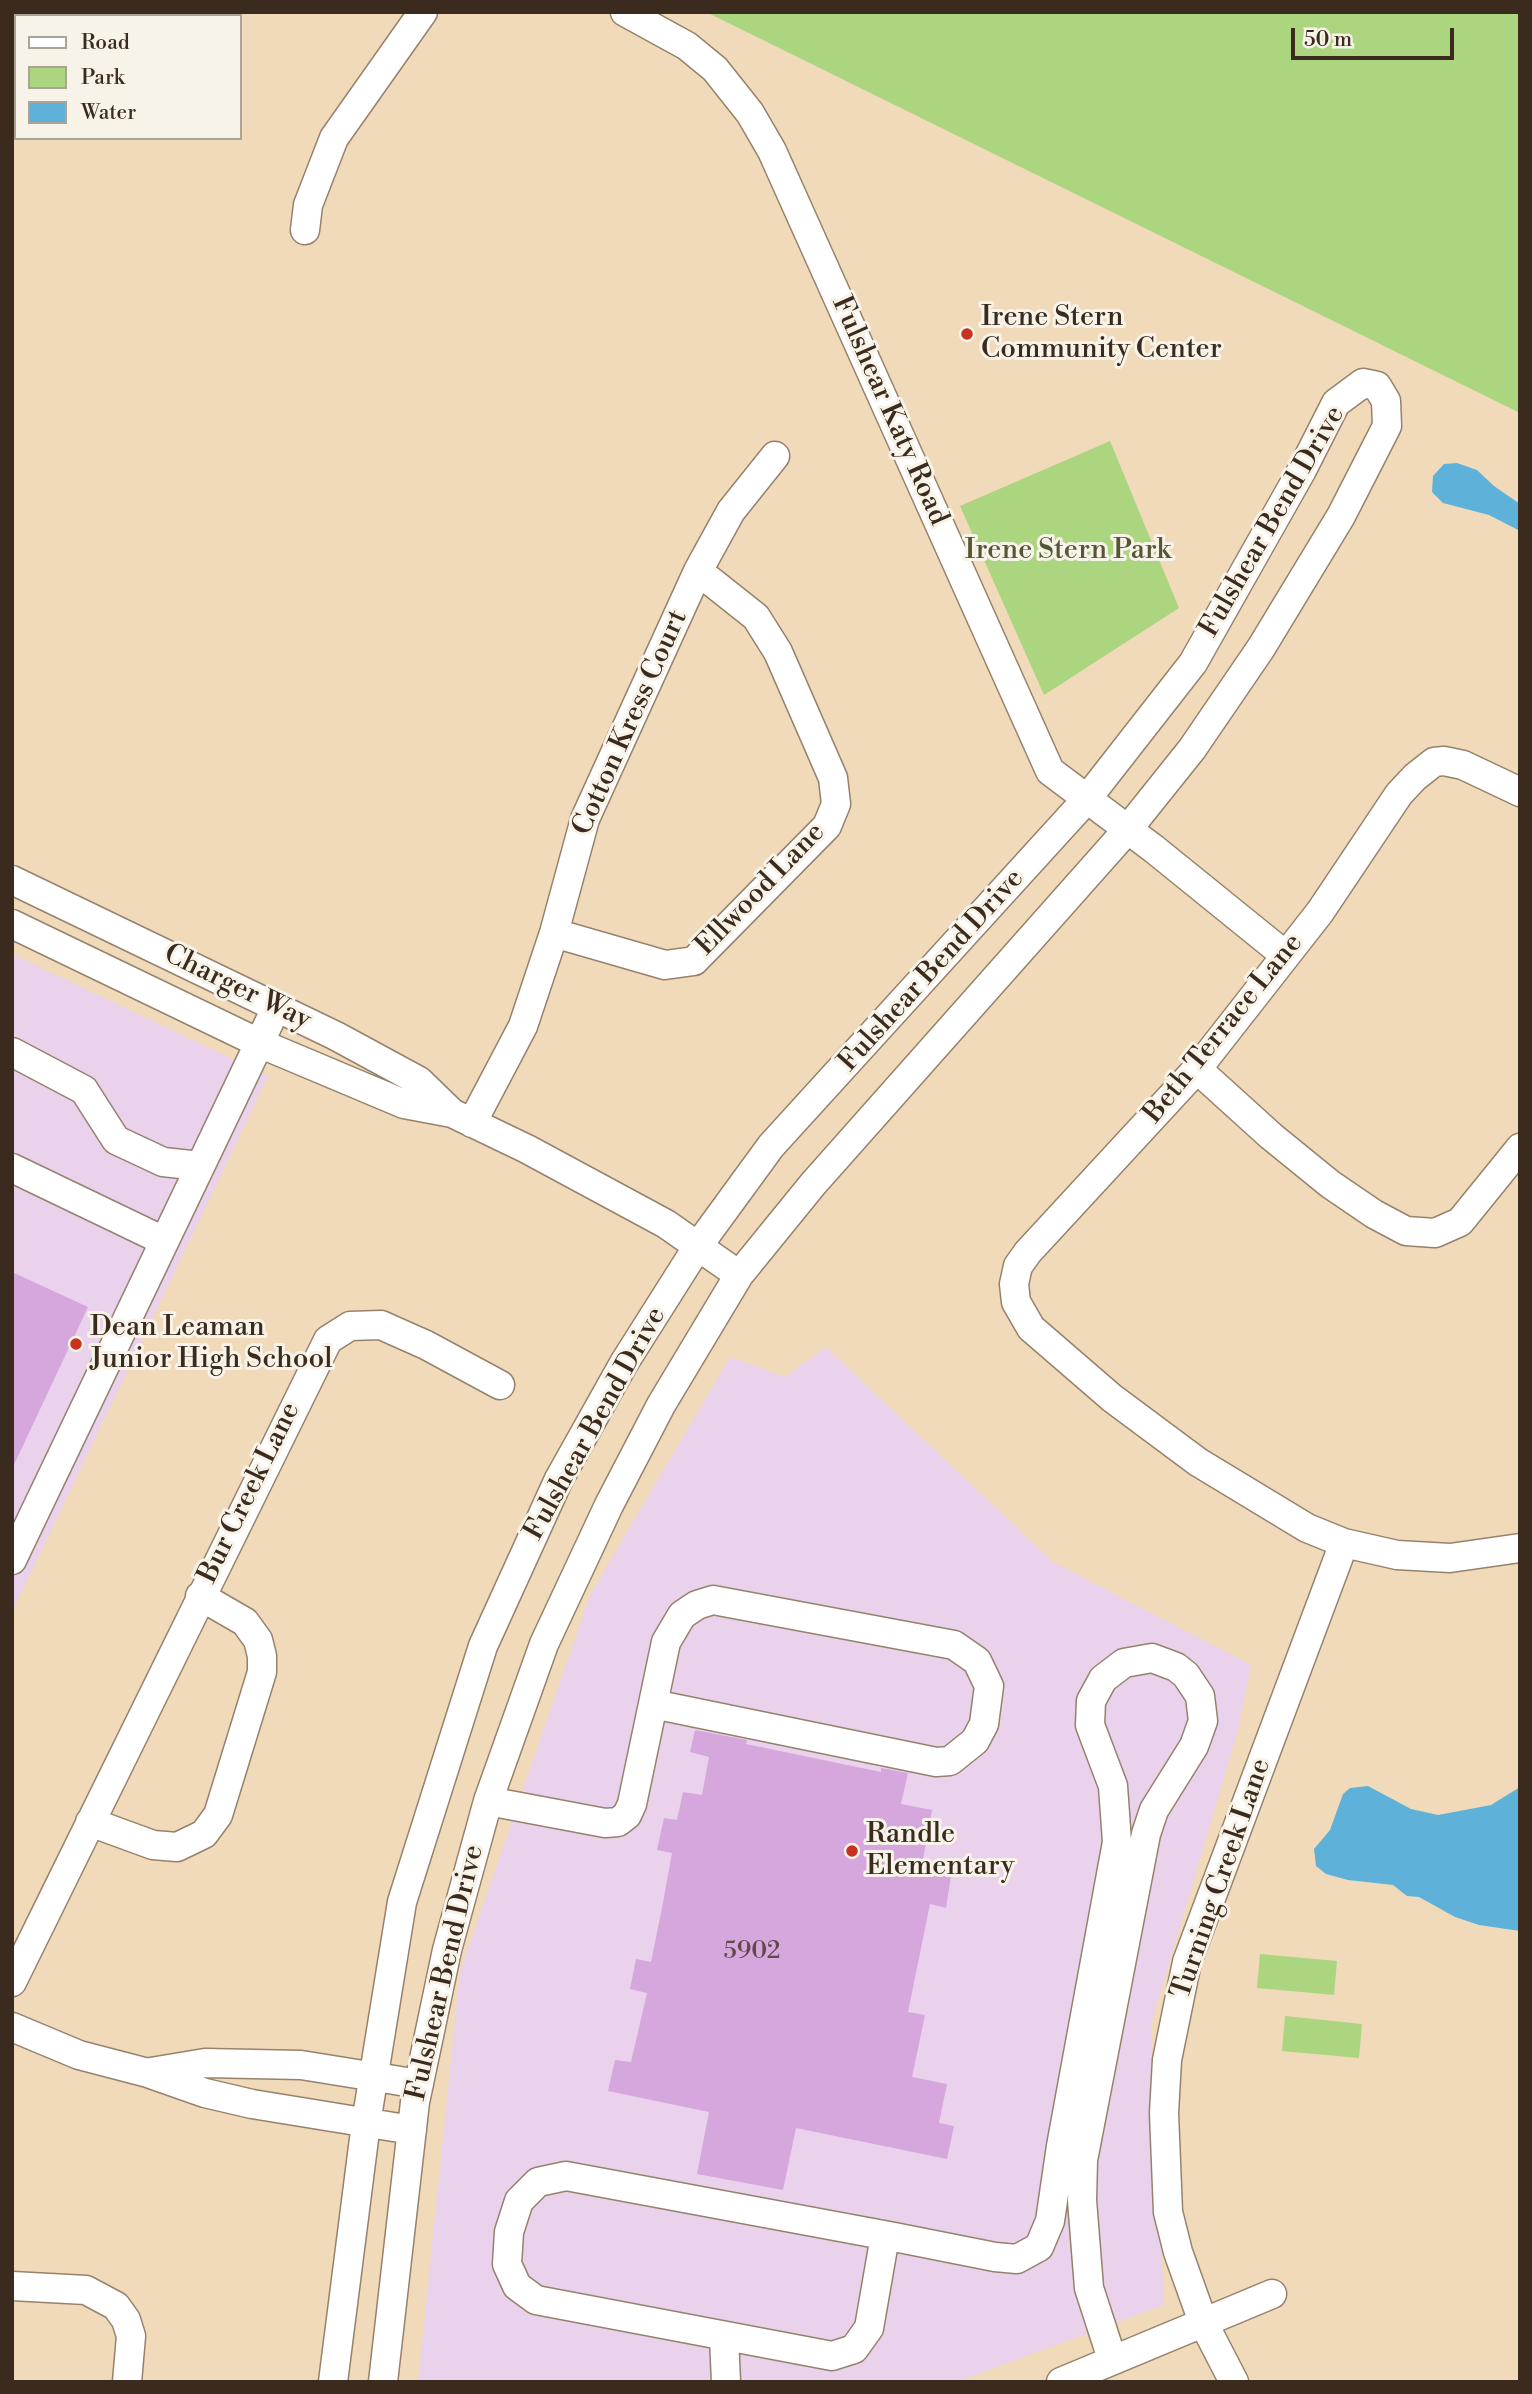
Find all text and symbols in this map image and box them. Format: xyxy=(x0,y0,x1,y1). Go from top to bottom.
legend xyxy=(14,14,242,140)
scale bar xyxy=(1294,14,1457,58)
text: 50 m xyxy=(1304,27,1352,53)
text: Road xyxy=(81,30,130,56)
text: Park xyxy=(81,65,125,91)
text: Water xyxy=(81,100,136,126)
street label: Fulshear Katy Road xyxy=(823,291,955,531)
place label: Irene Stern Community Center xyxy=(981,301,1222,367)
marker: Irene Stern Community Center xyxy=(959,326,975,342)
street label: Fulshear Bend Drive xyxy=(1193,401,1353,643)
park label: Irene Stern Park xyxy=(965,534,1171,568)
street label: Cotton Kress Court xyxy=(566,605,696,841)
street label: Ellwood Lane xyxy=(689,817,833,963)
street label: Fulshear Bend Drive xyxy=(832,863,1032,1079)
street label: Beth Terrace Lane xyxy=(1137,927,1311,1131)
street label: Charger Way xyxy=(158,938,316,1038)
street label: Fulshear Bend Drive xyxy=(518,1302,674,1546)
place label: Dean Leaman Junior High School xyxy=(90,1311,333,1377)
marker: Dean Leaman Junior High School xyxy=(68,1336,84,1352)
street label: Bur Creek Lane xyxy=(192,1397,308,1589)
street label: Turning Creek Lane xyxy=(1165,1754,1279,2004)
place label: Randle Elementary xyxy=(866,1818,1014,1884)
street label: Fulshear Bend Drive xyxy=(400,1842,492,2104)
marker: Randle Elementary xyxy=(844,1843,860,1859)
house number: 5902 xyxy=(724,1938,780,1966)

